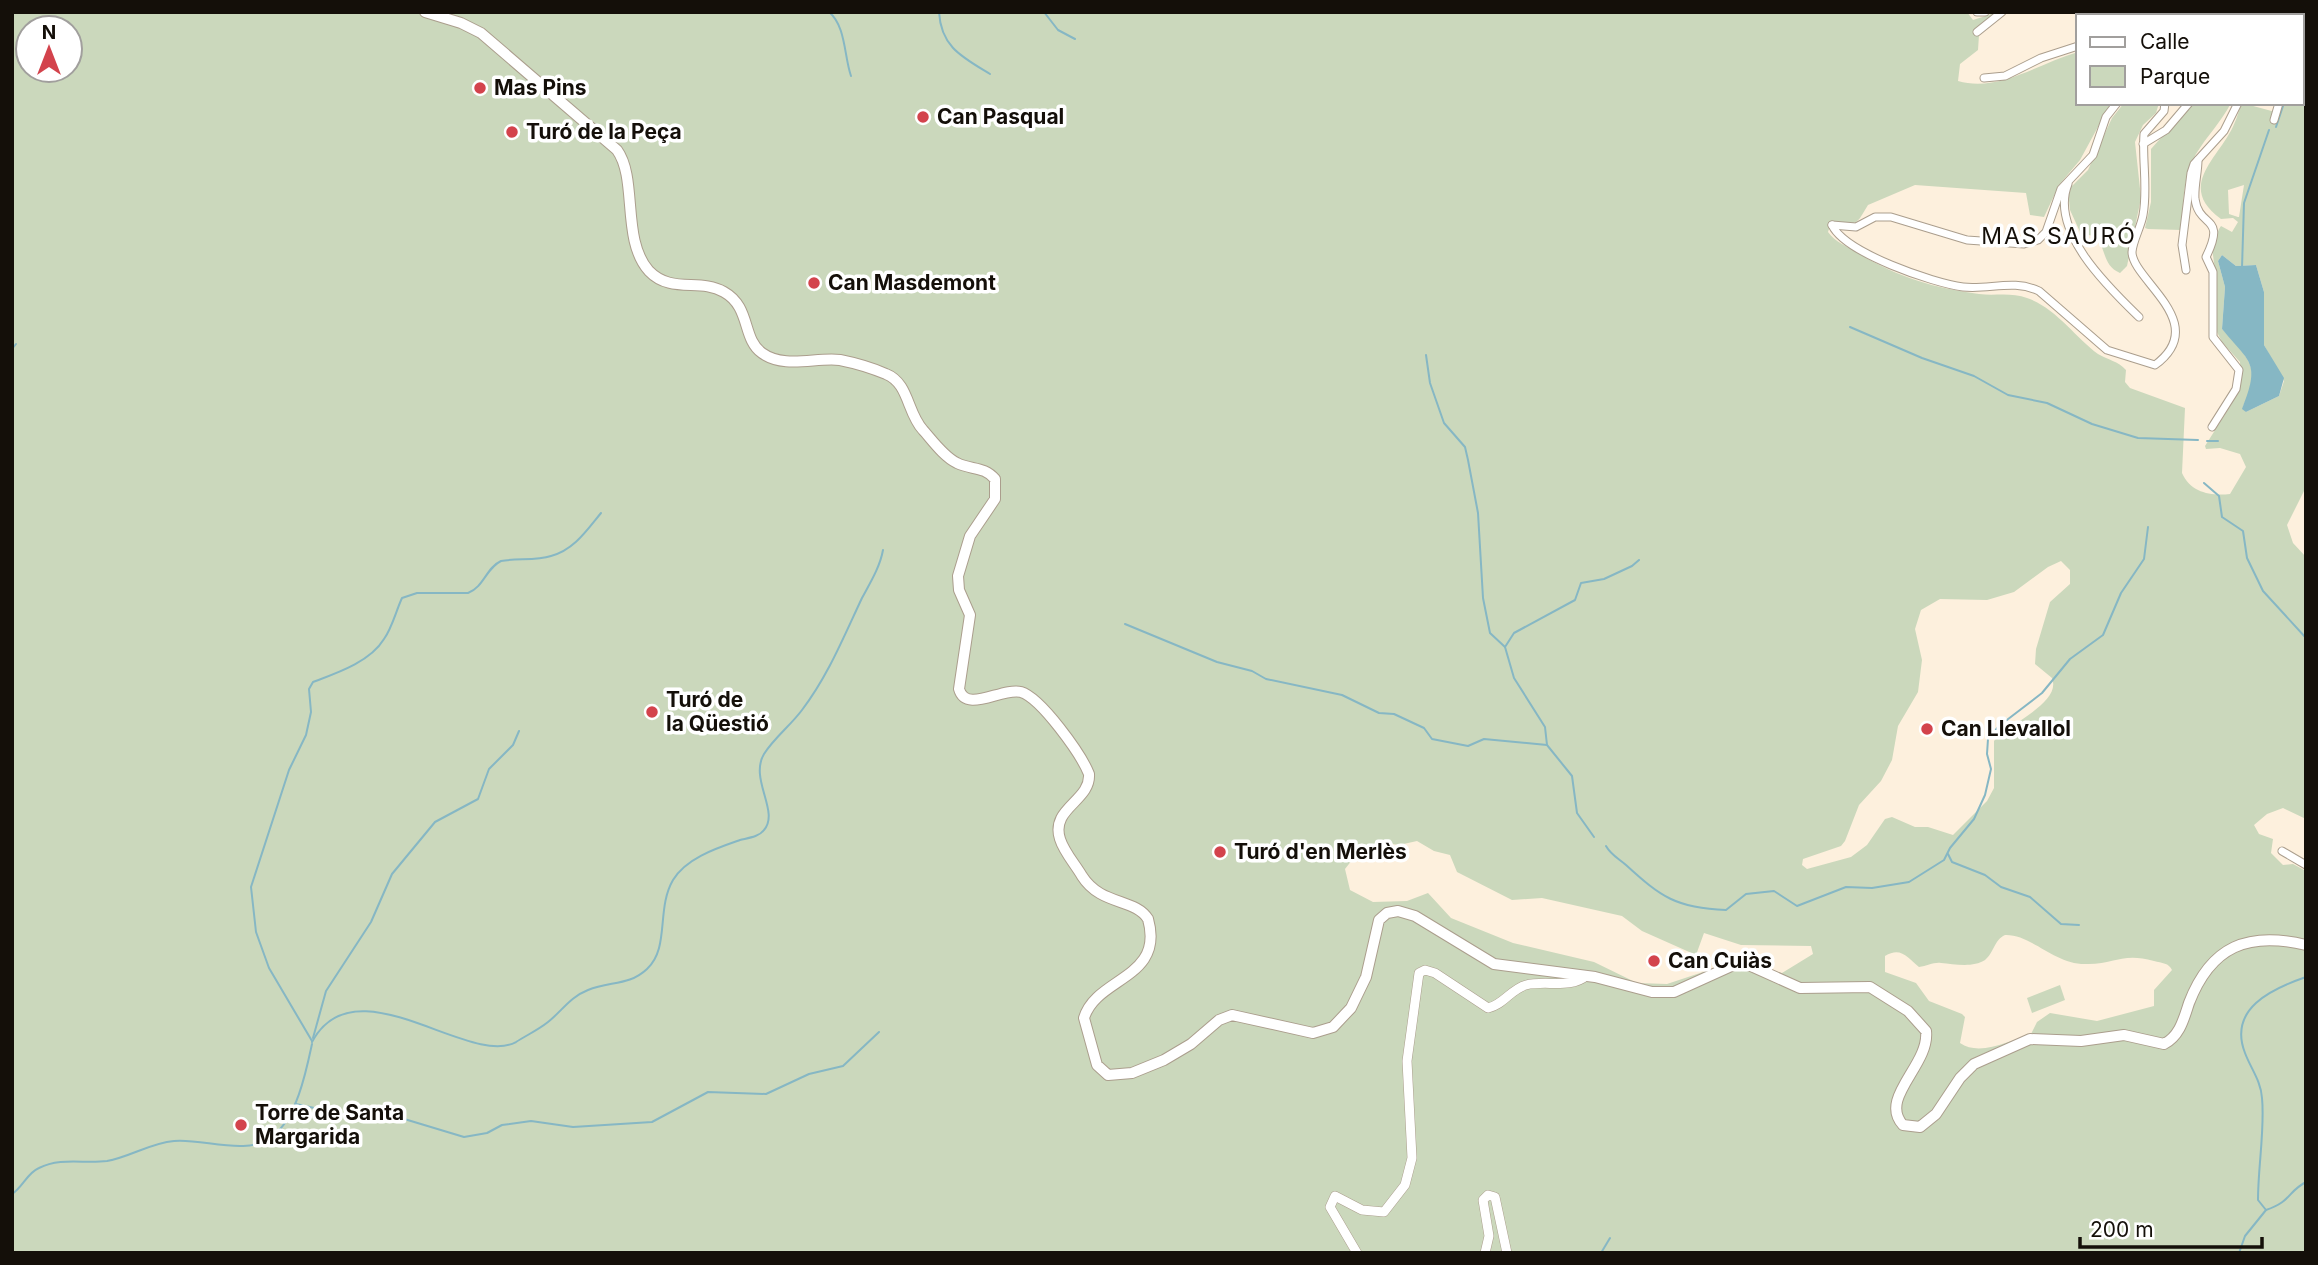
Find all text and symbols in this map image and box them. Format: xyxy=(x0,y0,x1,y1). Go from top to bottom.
north arrow xyxy=(14,14,84,84)
legend xyxy=(2076,14,2304,105)
text: N xyxy=(42,21,56,44)
text: Calle xyxy=(2140,29,2190,54)
text: Parque xyxy=(2140,64,2210,89)
place label: Mas Pins xyxy=(494,75,587,100)
marker: Mas Pins xyxy=(472,80,488,96)
place label: Can Pasqual xyxy=(937,104,1064,129)
marker: Can Pasqual xyxy=(915,109,931,125)
place label: Turó de la Peça xyxy=(526,119,682,144)
marker: Turó de la Peça xyxy=(504,124,520,140)
district label: MAS SAURÓ xyxy=(1981,222,2137,250)
place label: Can Masdemont xyxy=(828,270,996,295)
marker: Can Masdemont xyxy=(806,275,822,291)
place label: Turó de la Qüestió xyxy=(666,687,769,736)
marker: Turó de la Qüestió xyxy=(644,704,660,720)
place label: Can Llevallol xyxy=(1941,716,2071,741)
marker: Can Llevallol xyxy=(1919,721,1935,737)
place label: Turó d'en Merlès xyxy=(1234,839,1407,864)
marker: Turó d'en Merlès xyxy=(1212,844,1228,860)
place label: Can Cuiàs xyxy=(1668,948,1772,973)
marker: Can Cuiàs xyxy=(1646,953,1662,969)
place label: Torre de Santa Margarida xyxy=(255,1100,404,1149)
marker: Torre de Santa Margarida xyxy=(233,1117,249,1133)
scale bar xyxy=(2080,1206,2262,1250)
text: 200 m xyxy=(2090,1217,2154,1242)

